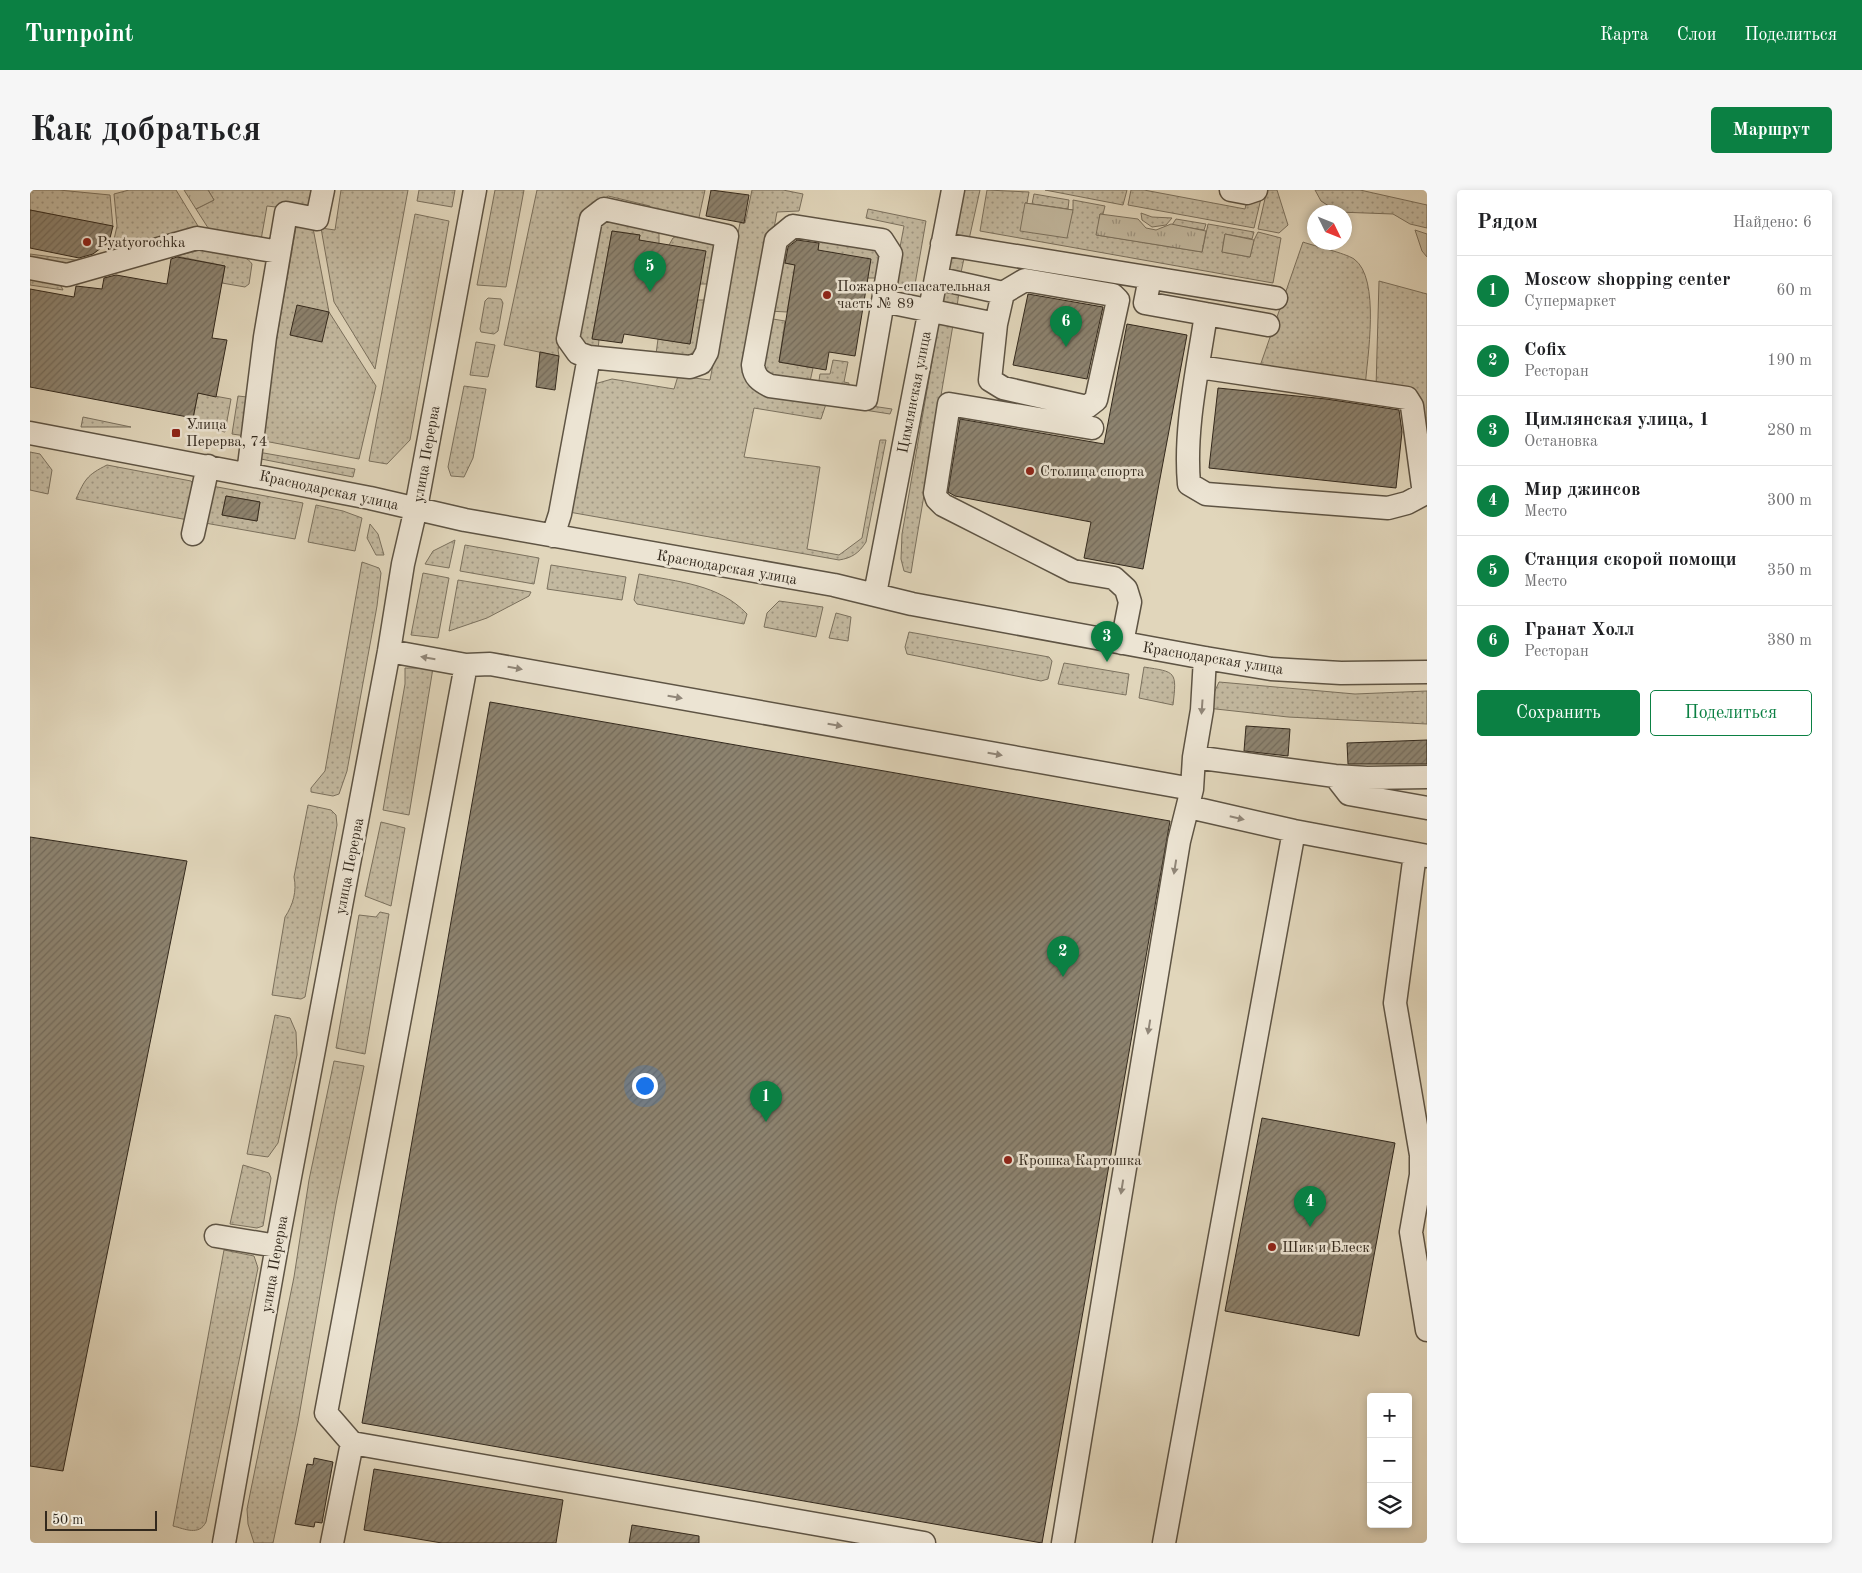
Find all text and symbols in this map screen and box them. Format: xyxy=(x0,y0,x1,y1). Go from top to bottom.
text: Turnpoint xyxy=(25,23,133,47)
text: Карта xyxy=(1600,26,1649,44)
text: Слои xyxy=(1677,26,1716,44)
text: Поделиться xyxy=(1744,26,1837,44)
button: Маршрут xyxy=(1711,107,1832,153)
text: Как добраться xyxy=(30,113,261,148)
north arrow xyxy=(1307,205,1352,250)
text: Рядом xyxy=(1477,212,1538,233)
text: Найдено: 6 xyxy=(1733,215,1812,231)
marker: Pyatyorochka xyxy=(81,236,93,248)
place label: Pyatyorochka xyxy=(97,236,186,251)
pin: 5 xyxy=(634,251,666,292)
text: Moscow shopping center xyxy=(1524,271,1731,290)
place label: Пожарно-спасательная часть № 89 xyxy=(837,280,991,312)
text: 1 xyxy=(1488,283,1498,299)
text: 60 m xyxy=(1776,283,1812,299)
marker: Пожарно-спасательная часть № 89 xyxy=(821,289,833,301)
text: Супермаркет xyxy=(1524,294,1616,310)
pin: 6 xyxy=(1050,306,1082,347)
street label: Цимлянская улица xyxy=(896,329,935,455)
text: Cofix xyxy=(1524,341,1567,360)
text: 2 xyxy=(1488,353,1498,369)
text: 190 m xyxy=(1767,353,1812,369)
text: Ресторан xyxy=(1524,364,1589,380)
street label: улица Перерва xyxy=(412,404,444,504)
text: Цимлянская улица, 1 xyxy=(1524,411,1710,430)
place label: Улица Перерва, 74 xyxy=(186,418,268,450)
text: 3 xyxy=(1488,423,1498,439)
text: 280 m xyxy=(1767,423,1812,439)
marker: Улица Перерва, 74 xyxy=(170,427,182,439)
text: Остановка xyxy=(1524,434,1598,450)
marker: Столица спорта xyxy=(1024,465,1036,477)
place label: Столица спорта xyxy=(1040,465,1145,480)
street label: Краснодарская улица xyxy=(258,469,400,514)
text: Мир джинсов xyxy=(1524,481,1641,500)
text: 4 xyxy=(1488,493,1498,509)
text: 300 m xyxy=(1767,493,1812,509)
text: Место xyxy=(1524,504,1567,520)
street label: Краснодарская улица xyxy=(655,549,799,588)
text: Станция скорой помощи xyxy=(1524,551,1737,570)
text: 5 xyxy=(1488,563,1498,579)
text: 350 m xyxy=(1767,563,1812,579)
text: Место xyxy=(1524,574,1567,590)
pin: 3 xyxy=(1091,621,1123,662)
text: Гранат Холл xyxy=(1524,621,1634,640)
text: 6 xyxy=(1488,633,1498,649)
text: 380 m xyxy=(1767,633,1812,649)
street label: Краснодарская улица xyxy=(1141,641,1285,678)
text: Ресторан xyxy=(1524,644,1589,660)
one-way arrow xyxy=(419,653,435,661)
one-way arrow xyxy=(507,665,523,673)
button: Сохранить xyxy=(1477,690,1640,736)
button: Поделиться xyxy=(1650,690,1812,736)
one-way arrow xyxy=(667,693,683,701)
one-way arrow xyxy=(1198,699,1206,715)
one-way arrow xyxy=(827,722,843,730)
one-way arrow xyxy=(987,751,1003,759)
one-way arrow xyxy=(1229,814,1244,822)
street label: улица Перерва xyxy=(334,816,367,916)
one-way arrow xyxy=(1171,859,1179,875)
pin: 2 xyxy=(1047,936,1079,977)
one-way arrow xyxy=(1144,1020,1152,1036)
your location xyxy=(632,1073,658,1099)
pin: 1 xyxy=(750,1081,782,1122)
marker: Крошка Картошка xyxy=(1002,1154,1014,1166)
place label: Крошка Картошка xyxy=(1018,1154,1142,1169)
one-way arrow xyxy=(1117,1180,1125,1196)
pin: 4 xyxy=(1294,1186,1326,1227)
street label: улица Перерва xyxy=(260,1214,292,1314)
marker: Шик и Блеск xyxy=(1266,1241,1278,1253)
place label: Шик и Блеск xyxy=(1282,1241,1370,1256)
map controls xyxy=(1367,1393,1412,1528)
button: + xyxy=(1367,1393,1412,1438)
button: − xyxy=(1367,1438,1412,1483)
button: layers xyxy=(1367,1483,1412,1528)
scale bar xyxy=(45,1508,158,1531)
text: 50 m xyxy=(52,1513,83,1527)

